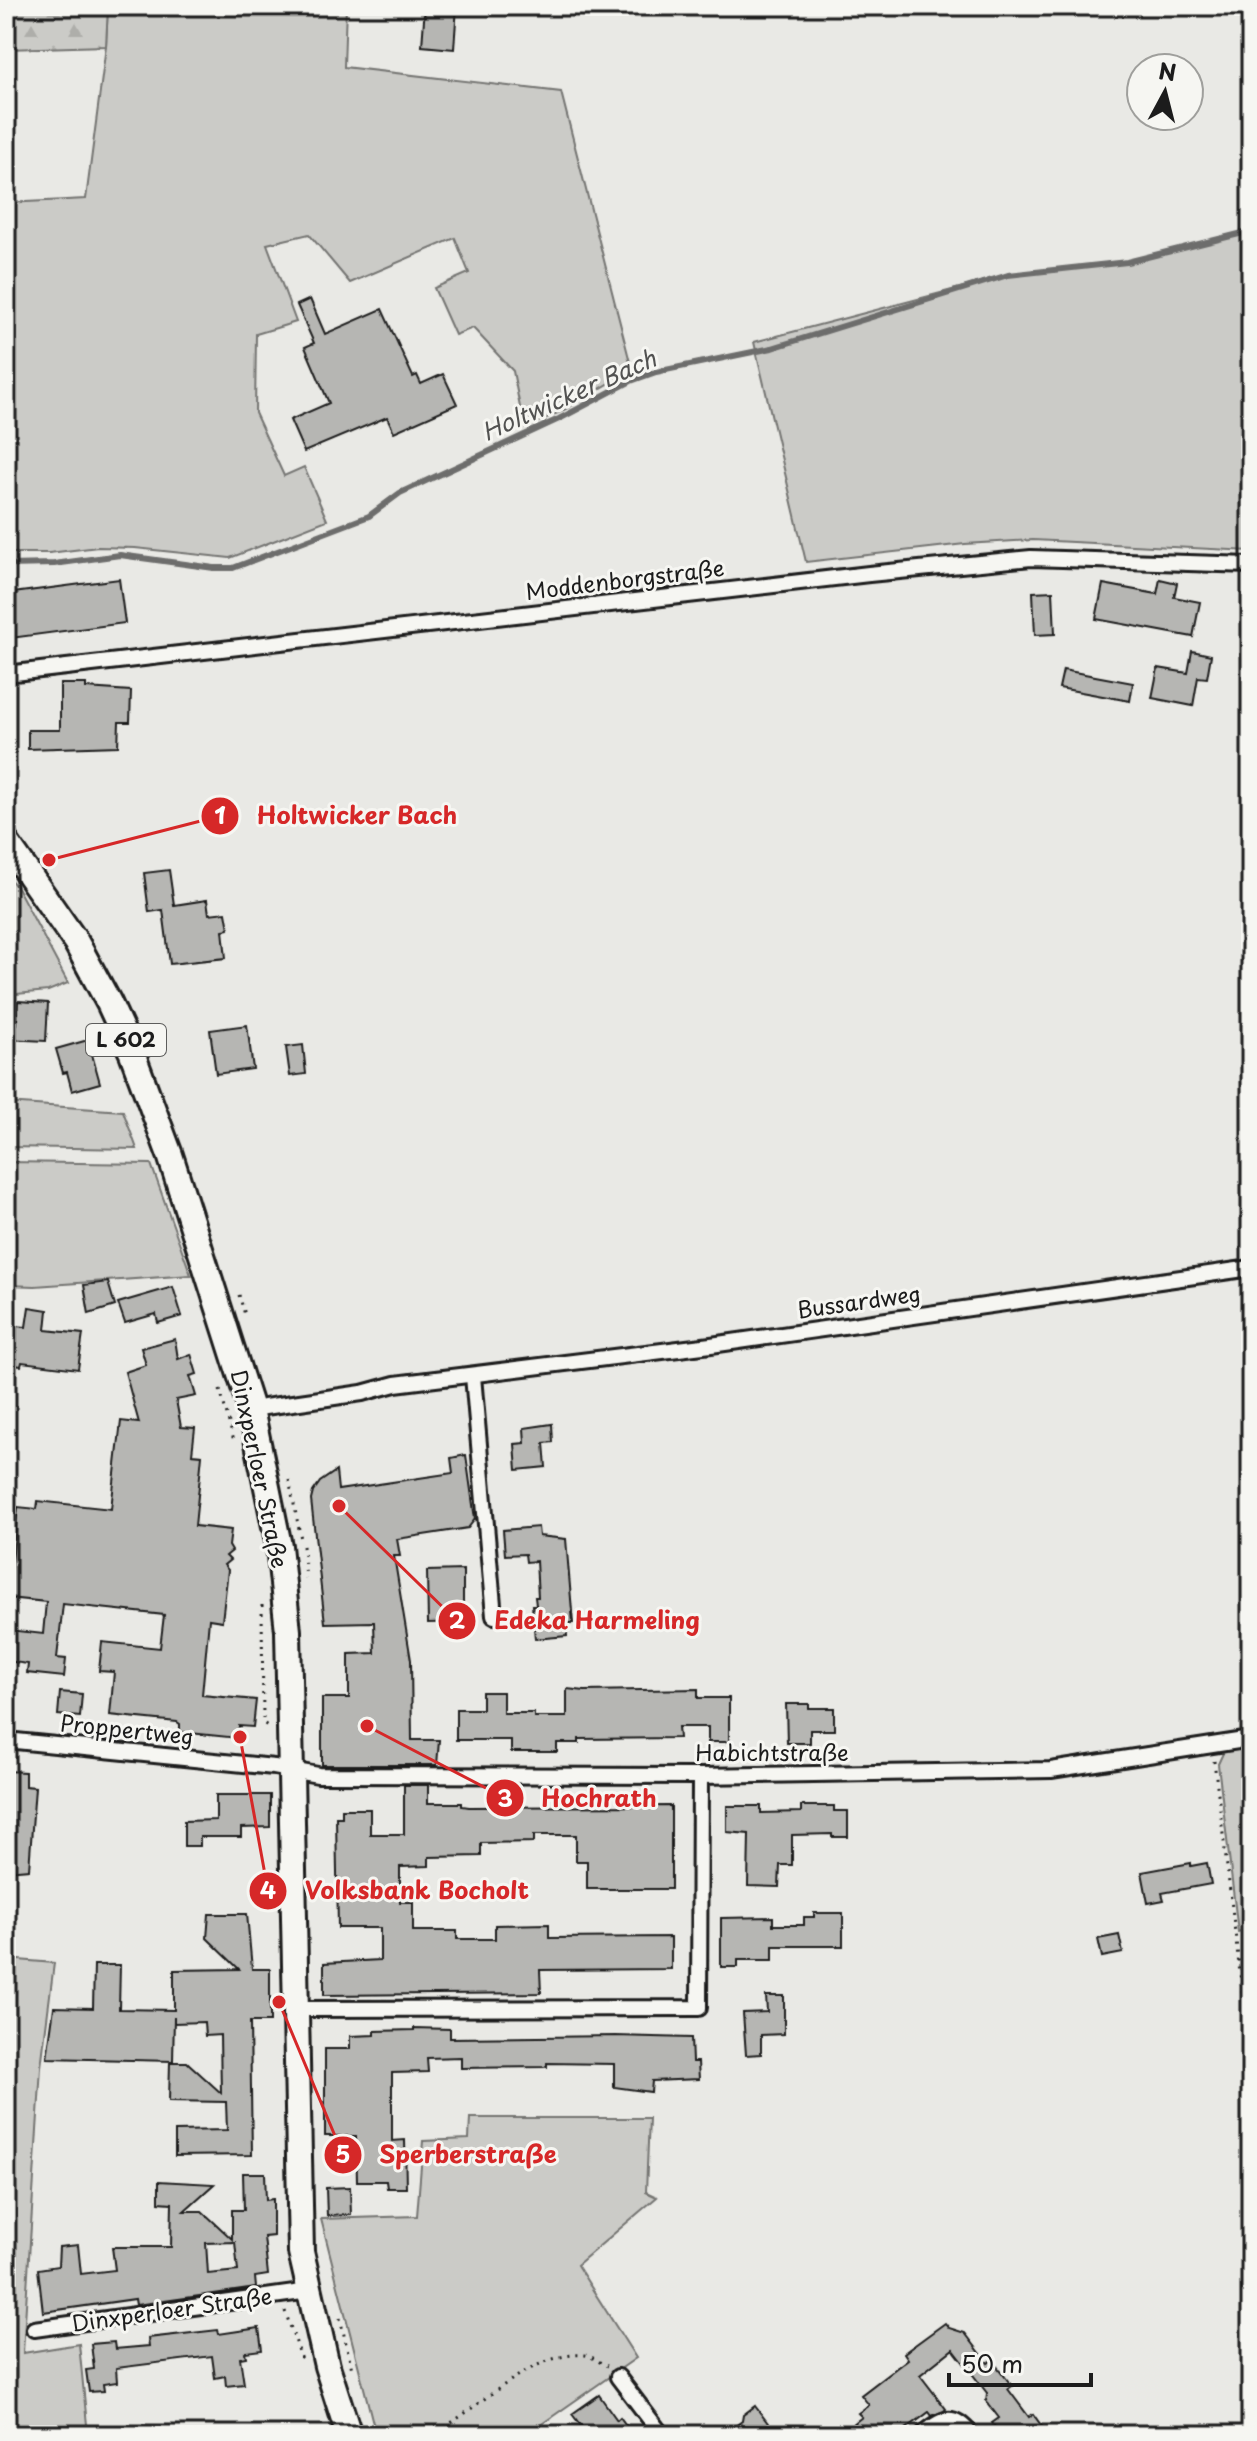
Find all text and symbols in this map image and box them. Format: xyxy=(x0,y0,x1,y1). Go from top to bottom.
north arrow xyxy=(1125,52,1205,132)
text: N xyxy=(1157,53,1178,88)
water label: Holtwicker Bach xyxy=(475,339,662,449)
street label: Moddenborgstraße xyxy=(524,550,726,607)
callout: Holtwicker Bach xyxy=(200,792,473,840)
text: 1 xyxy=(214,796,226,832)
text: Holtwicker Bach xyxy=(257,796,457,832)
road number: L 602 xyxy=(86,1024,166,1056)
street label: Bussardweg xyxy=(795,1276,923,1326)
street label: Dinxperloer Straße xyxy=(223,1367,298,1571)
callout: Edeka Harmeling xyxy=(437,1597,717,1645)
text: 2 xyxy=(449,1601,466,1637)
text: Edeka Harmeling xyxy=(494,1601,700,1637)
street label: Proppertweg xyxy=(59,1705,195,1752)
street label: Habichtstraße xyxy=(695,1735,849,1768)
callout: Hochrath xyxy=(485,1774,673,1822)
text: 3 xyxy=(497,1779,513,1815)
text: Hochrath xyxy=(541,1779,657,1815)
callout: Volksbank Bocholt xyxy=(248,1867,545,1915)
text: 4 xyxy=(260,1871,276,1907)
text: Volksbank Bocholt xyxy=(305,1871,529,1907)
callout: Sperberstraße xyxy=(323,2131,572,2179)
text: 5 xyxy=(335,2135,351,2171)
text: Sperberstraße xyxy=(379,2135,557,2171)
street label: Dinxperloer Straße xyxy=(70,2278,274,2339)
scale bar xyxy=(949,2337,1091,2387)
text: 50 m xyxy=(961,2345,1023,2381)

